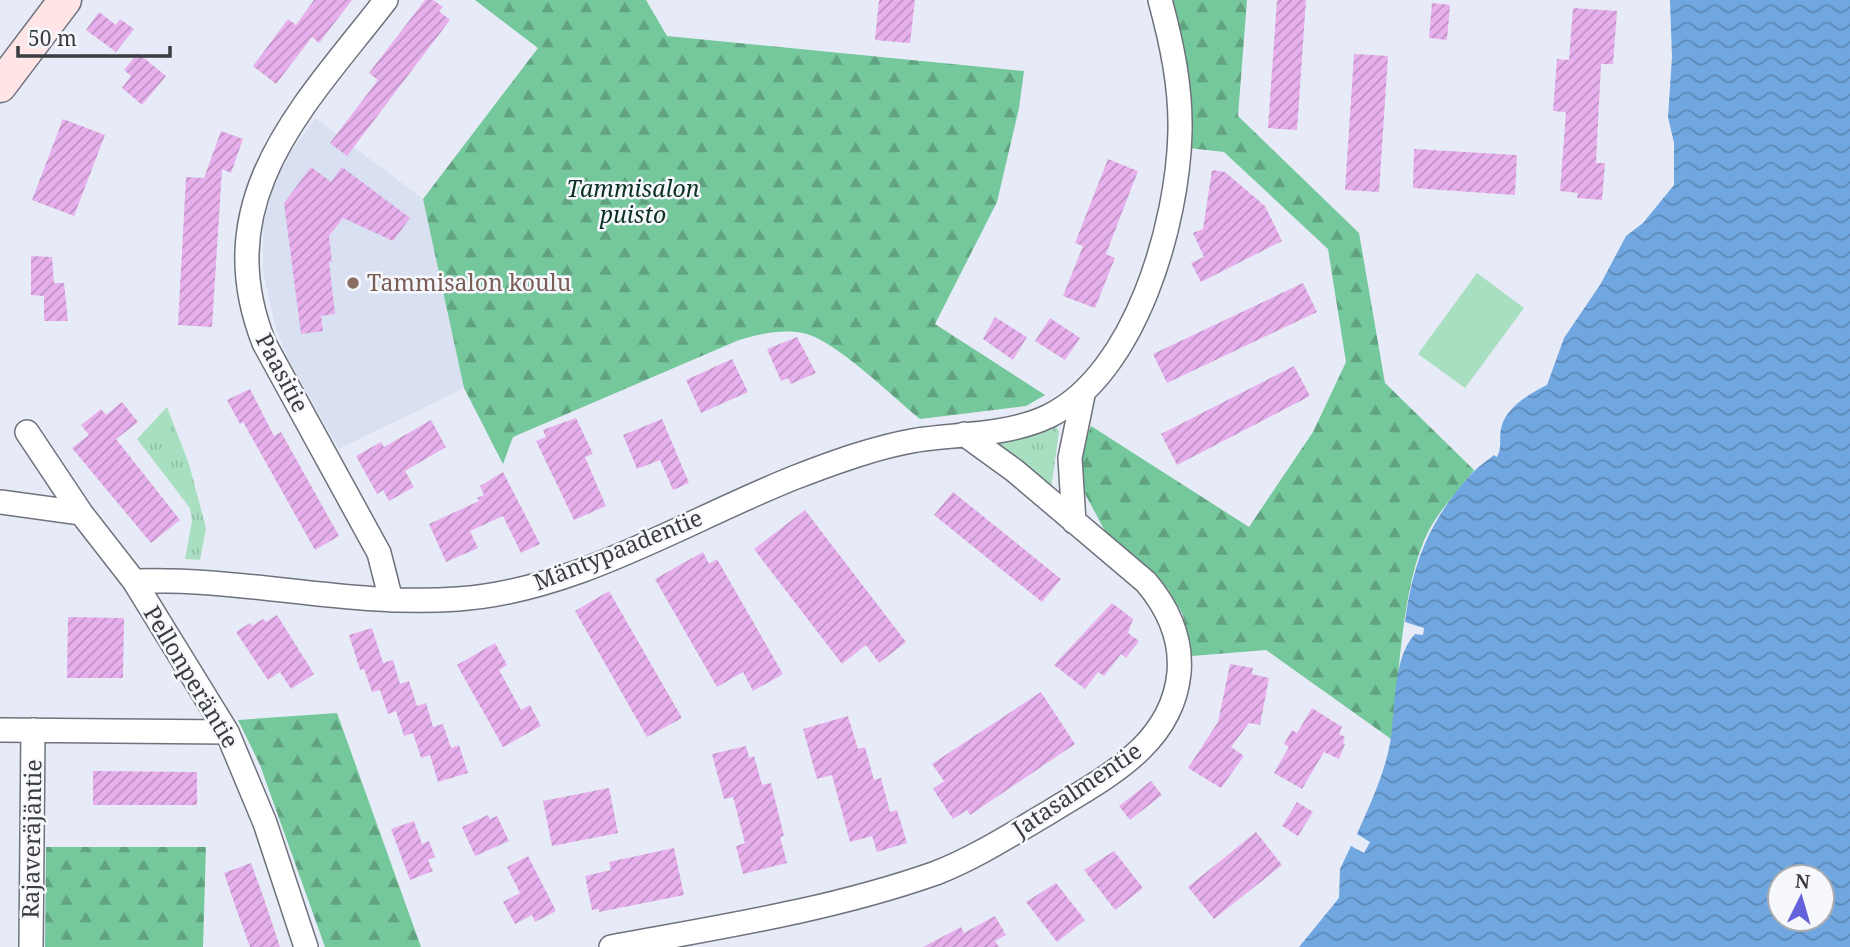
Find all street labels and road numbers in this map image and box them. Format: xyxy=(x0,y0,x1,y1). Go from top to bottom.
street label: Paasitie xyxy=(249,327,317,418)
street label: Mäntypaadentie xyxy=(528,501,707,598)
street label: Pellonperäntie xyxy=(137,599,247,754)
street label: Jatasalmentie xyxy=(1005,734,1147,845)
street label: Rajaveräjäntie xyxy=(14,759,48,919)

